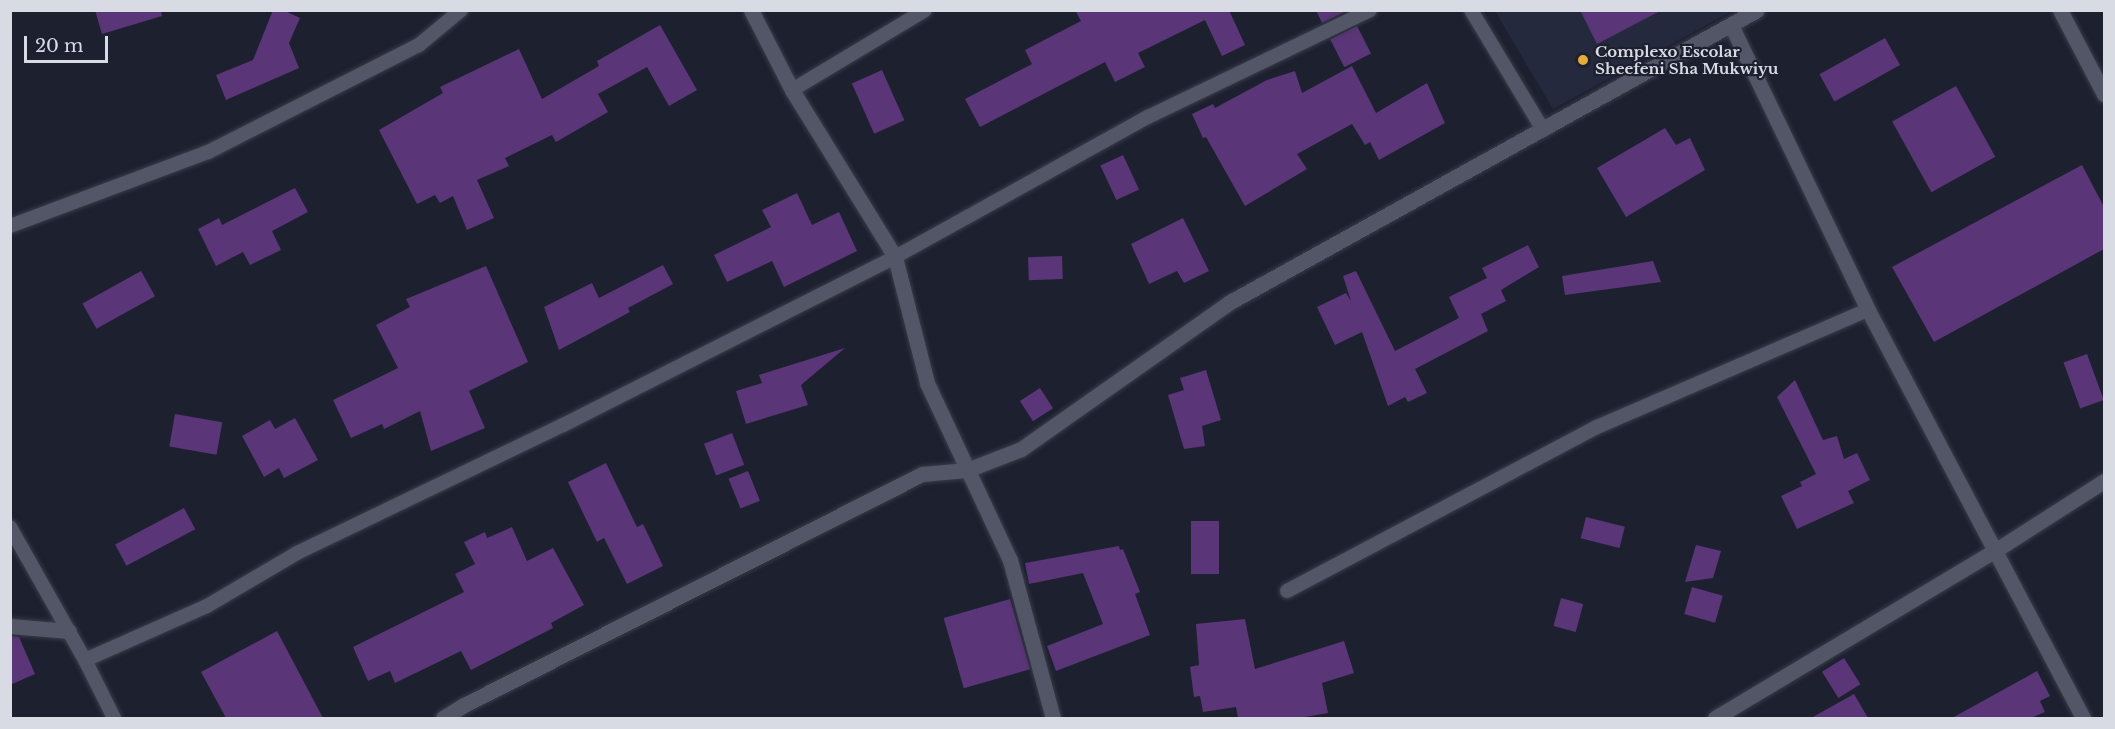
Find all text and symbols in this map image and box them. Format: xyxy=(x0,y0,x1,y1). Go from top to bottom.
scale bar xyxy=(27,24,111,62)
text: 20 m xyxy=(35,35,83,57)
place label: Complexo Escolar Sheefeni Sha Mukwiyu xyxy=(1595,42,1778,77)
marker: Complexo Escolar Sheefeni Sha Mukwiyu xyxy=(1576,53,1590,67)

